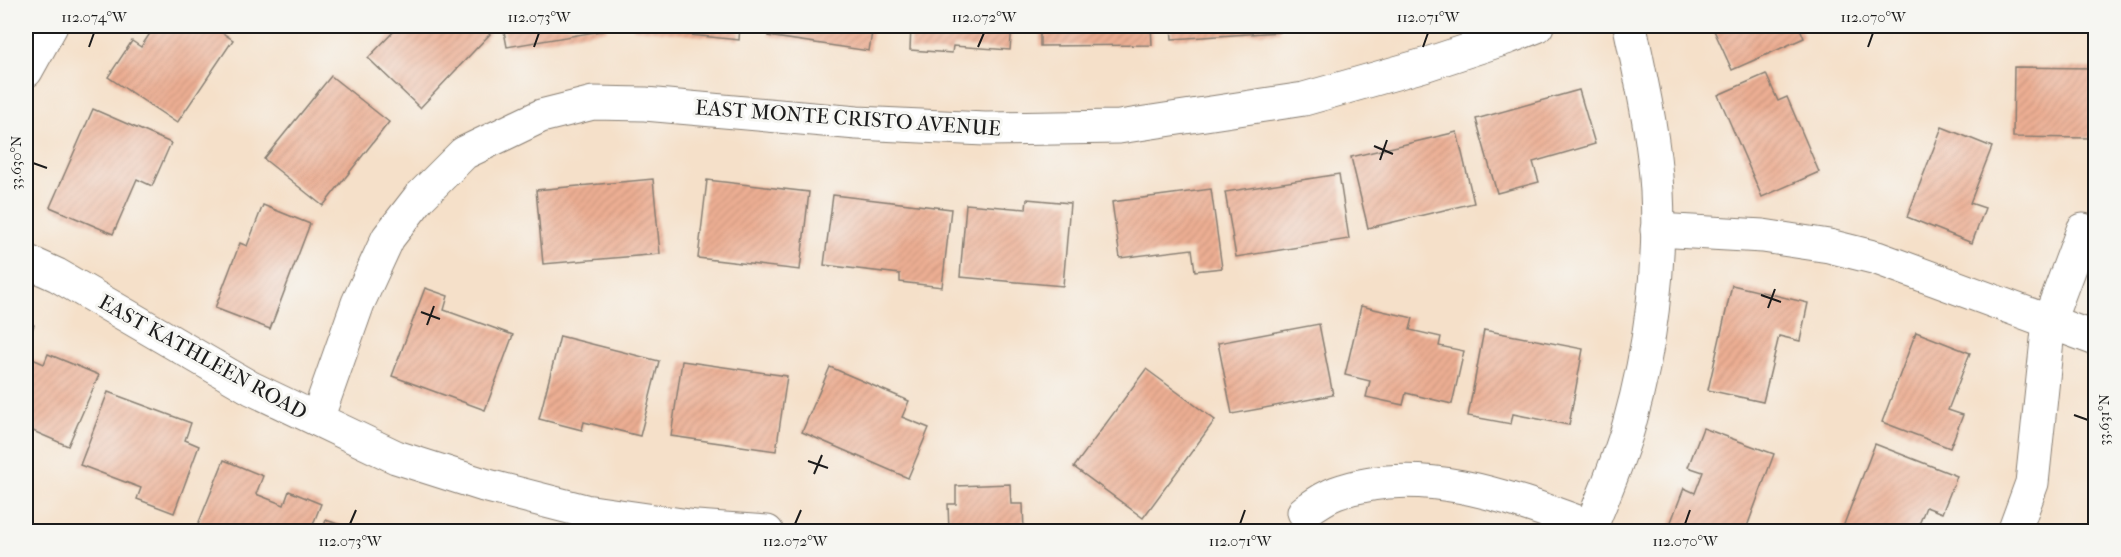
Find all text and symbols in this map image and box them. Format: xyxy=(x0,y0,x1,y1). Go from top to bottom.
text: 112.074°W xyxy=(61,8,128,26)
text: 112.073°W xyxy=(507,8,572,26)
text: 112.072°W xyxy=(952,8,1018,26)
text: 112.071°W xyxy=(1397,8,1460,26)
text: 112.070°W xyxy=(1840,8,1907,26)
street label: EAST MONTE CRISTO AVENUE xyxy=(694,95,1002,141)
text: 33.630°N xyxy=(7,135,25,190)
street label: EAST KATHLEEN ROAD xyxy=(95,290,311,424)
text: 33.631°N xyxy=(2095,394,2113,446)
text: 112.073°W xyxy=(318,532,383,550)
text: 112.072°W xyxy=(763,532,829,550)
text: 112.071°W xyxy=(1209,532,1272,550)
text: 112.070°W xyxy=(1652,532,1719,550)

